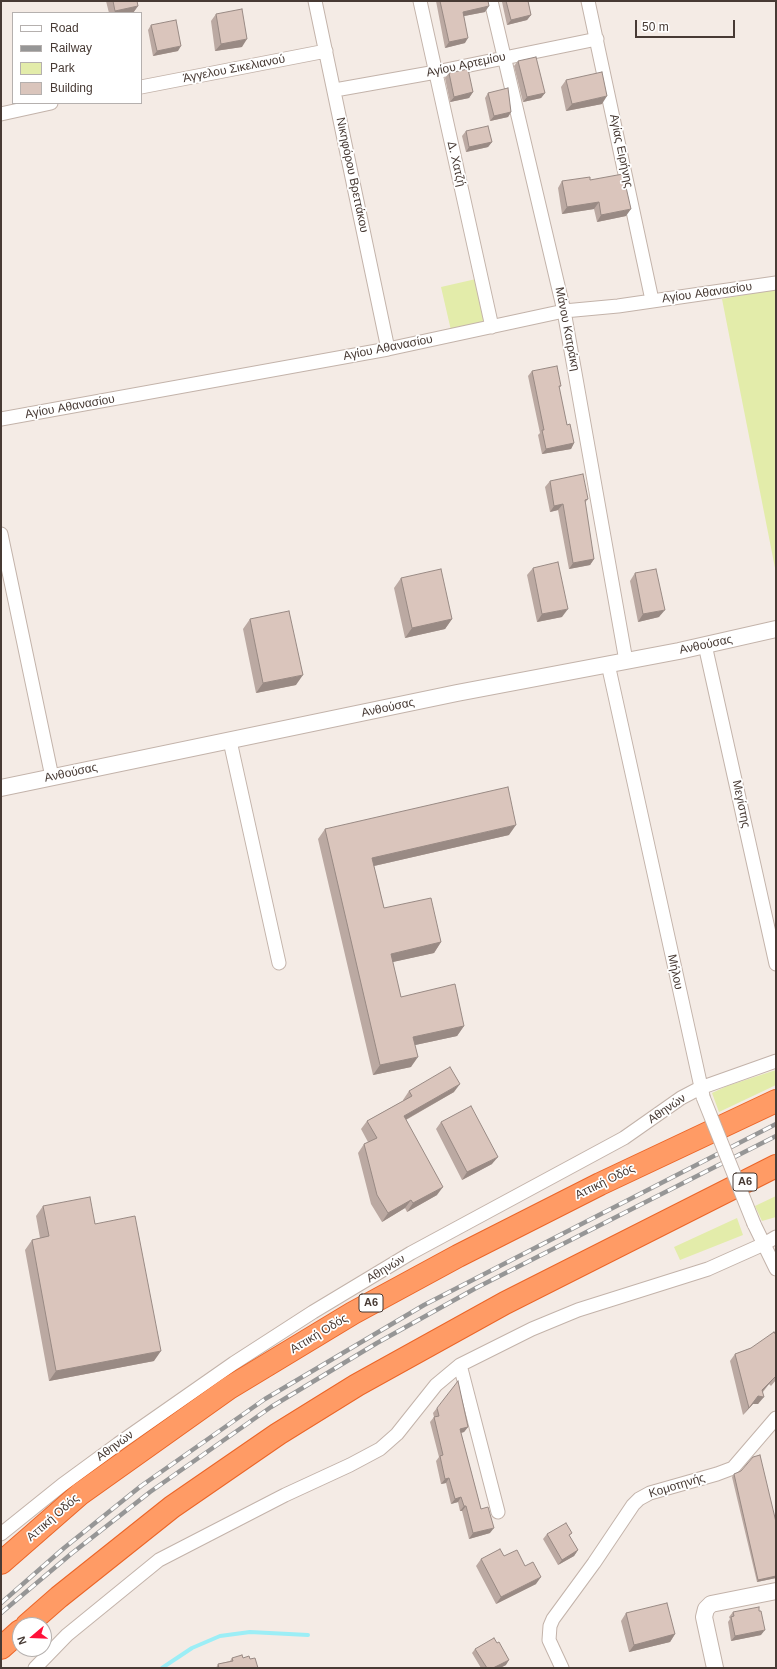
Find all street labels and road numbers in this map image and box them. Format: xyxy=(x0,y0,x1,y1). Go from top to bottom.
street label: Αγίου Αρτεμίου xyxy=(425,50,507,80)
street label: Άγγελου Σικελιανού xyxy=(182,52,286,86)
street label: Αγίας Ειρήνης xyxy=(606,113,636,189)
street label: Νικηφόρου Βρεττάκου xyxy=(333,116,371,234)
street label: Δ. Χατζή xyxy=(444,140,468,188)
street label: Αγίου Αθανασίου xyxy=(661,280,753,306)
street label: Μάνου Κατράκη xyxy=(552,286,582,372)
street label: Αγίου Αθανασίου xyxy=(342,332,434,364)
street label: Αγίου Αθανασίου xyxy=(24,392,116,422)
street label: Ανθούσας xyxy=(678,632,734,658)
street label: Ανθούσας xyxy=(360,695,416,721)
street label: Ανθούσας xyxy=(43,760,99,786)
street label: Μεγίστης xyxy=(729,779,753,829)
street label: Μήλου xyxy=(664,953,686,991)
street label: Αθηνών xyxy=(645,1091,689,1127)
street label: Αττική Οδός xyxy=(573,1161,637,1203)
road number: Α6 xyxy=(733,1173,757,1191)
street label: Αθηνών xyxy=(364,1252,408,1286)
road number: Α6 xyxy=(359,1294,383,1312)
street label: Αττική Οδός xyxy=(288,1311,350,1357)
street label: Αθηνών xyxy=(93,1428,137,1464)
street label: Κομοτηνής xyxy=(647,1471,707,1501)
street label: Αττική Οδός xyxy=(24,1491,82,1545)

